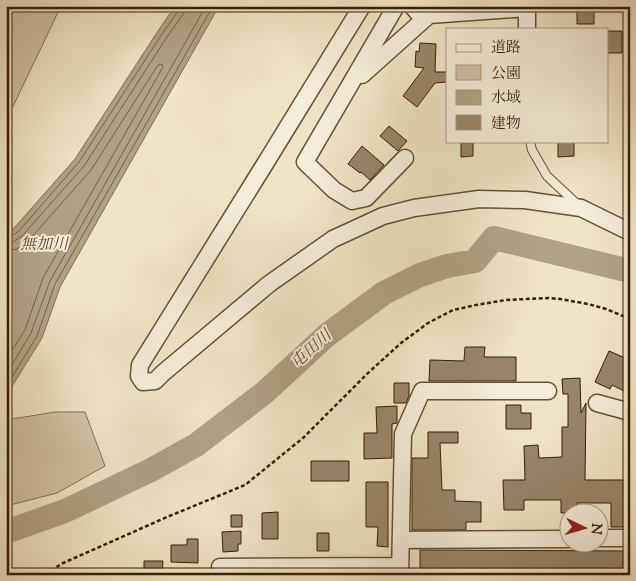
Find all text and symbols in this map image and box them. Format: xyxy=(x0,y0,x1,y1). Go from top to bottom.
legend xyxy=(446,28,608,142)
text: 道路 xyxy=(491,38,521,59)
text: 公園 xyxy=(491,64,521,85)
text: 水域 xyxy=(491,88,521,109)
text: 建物 xyxy=(491,114,521,135)
water label: 無加川 xyxy=(20,234,70,257)
water label: 屯田川 xyxy=(286,324,339,375)
north arrow xyxy=(558,504,608,554)
text: N xyxy=(585,523,605,535)

